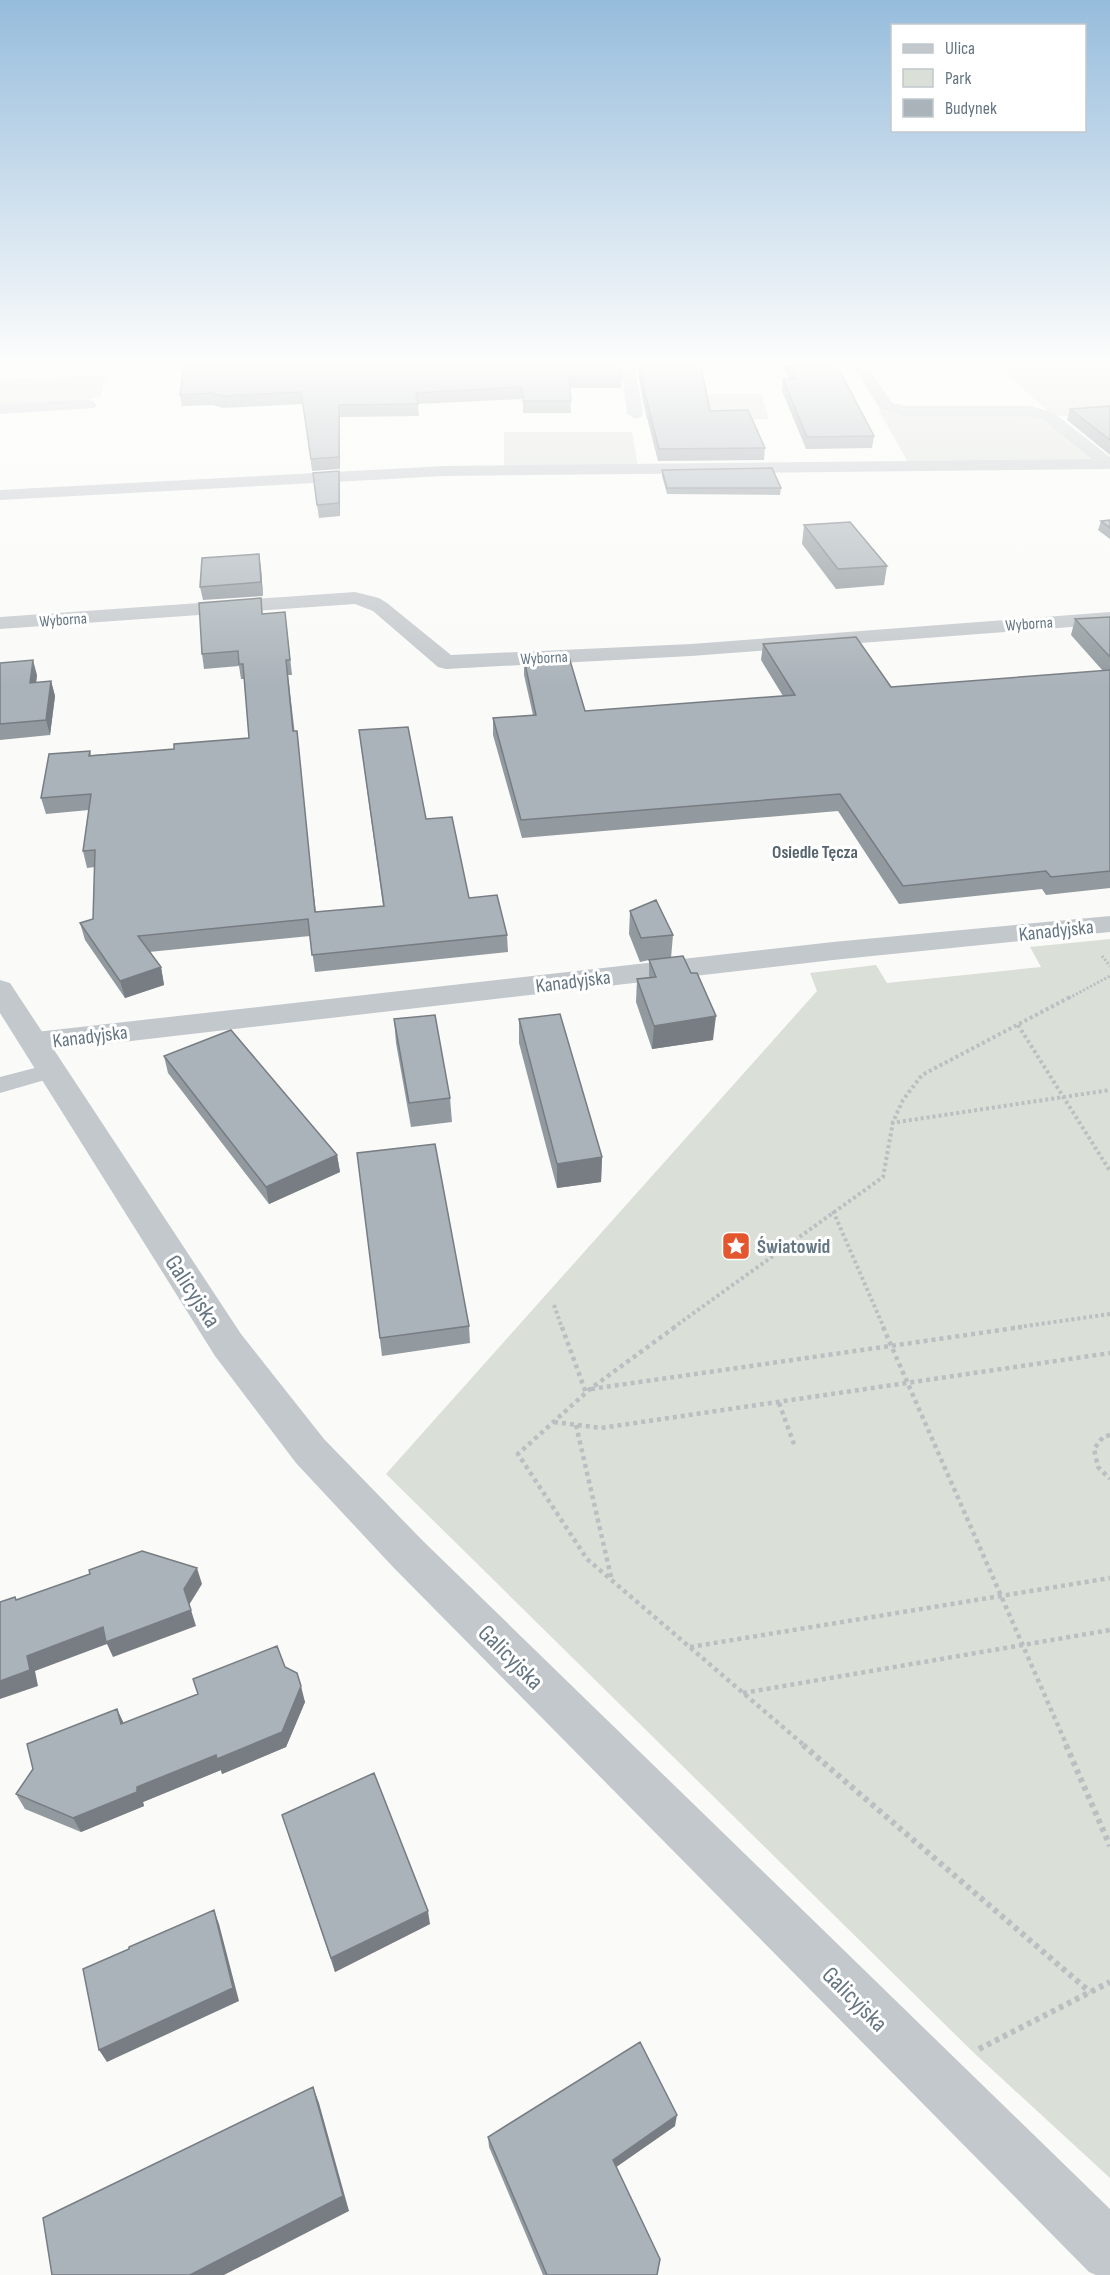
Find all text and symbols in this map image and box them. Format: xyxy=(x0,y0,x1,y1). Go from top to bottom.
legend xyxy=(891,24,1086,132)
text: Ulica xyxy=(945,38,975,59)
text: Park xyxy=(945,68,971,89)
text: Budynek xyxy=(945,98,997,119)
street label: Wyborna xyxy=(39,609,87,632)
street label: Wyborna xyxy=(1005,613,1053,636)
street label: Wyborna xyxy=(520,648,568,669)
district label: Osiedle Tęcza xyxy=(772,842,858,863)
street label: Kanadyjska xyxy=(1018,915,1095,947)
street label: Kanadyjska xyxy=(534,966,612,998)
street label: Kanadyjska xyxy=(51,1021,129,1053)
place icon: Światowid xyxy=(720,1230,752,1262)
place label: Światowid xyxy=(757,1235,830,1259)
street label: Galicyjska xyxy=(158,1250,227,1333)
street label: Galicyjska xyxy=(472,1619,549,1696)
street label: Galicyjska xyxy=(816,1961,893,2038)

